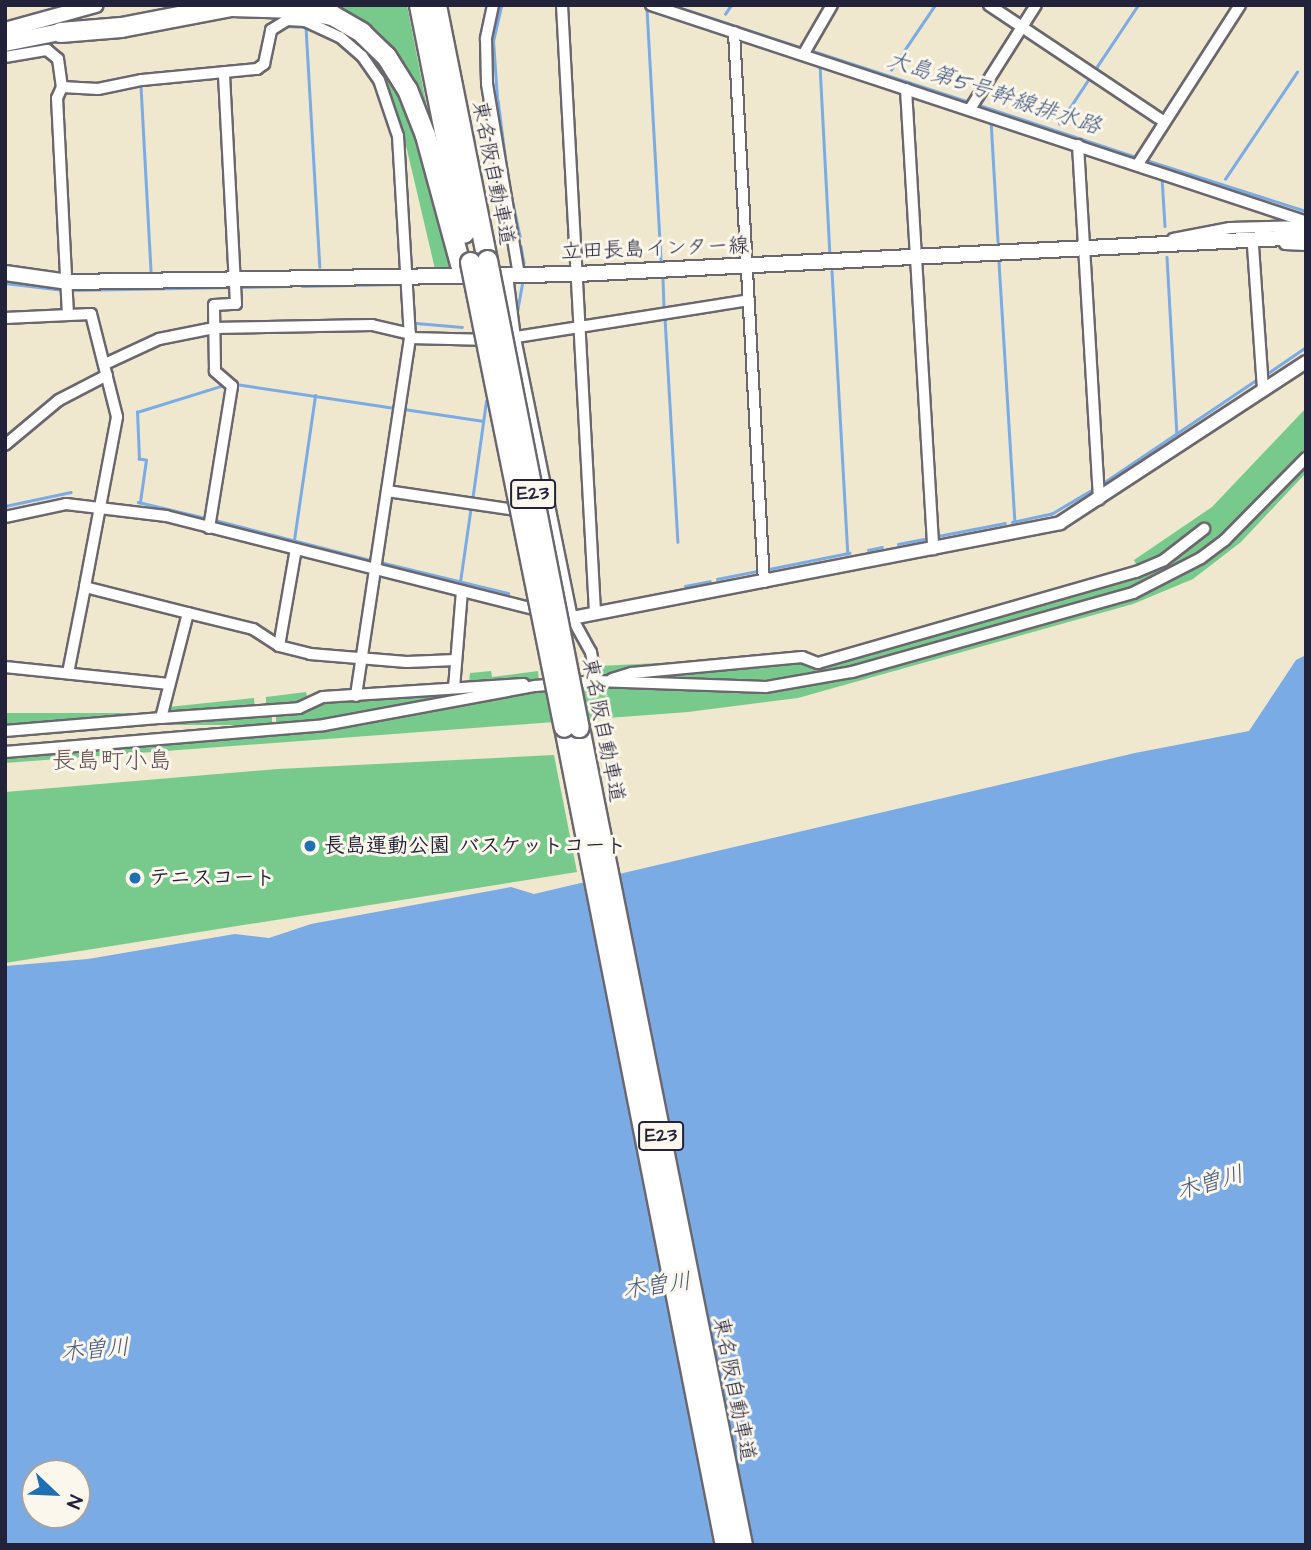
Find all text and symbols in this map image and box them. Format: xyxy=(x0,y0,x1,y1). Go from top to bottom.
water label: 大島第5号幹線排水路 xyxy=(884,45,1104,141)
street label: 東名阪自動車道 xyxy=(467,98,519,248)
street label: 立田長島インター線 xyxy=(560,233,750,265)
road number: E23 xyxy=(508,478,558,509)
street label: 東名阪自動車道 xyxy=(577,655,629,805)
district label: 長島町小島 xyxy=(52,748,172,776)
place label: 長島運動公園 バスケットコート xyxy=(324,833,626,859)
marker: 長島運動公園 バスケットコート xyxy=(302,838,318,854)
place label: テニスコート xyxy=(149,865,275,891)
marker: テニスコート xyxy=(127,870,143,886)
road number: E23 xyxy=(636,1120,686,1152)
water label: 木曽川 xyxy=(1173,1160,1247,1206)
water label: 木曽川 xyxy=(621,1268,693,1304)
street label: 東名阪自動車道 xyxy=(708,1314,760,1464)
water label: 木曽川 xyxy=(59,1333,131,1367)
north arrow xyxy=(21,1459,91,1529)
text: N xyxy=(59,1491,89,1512)

